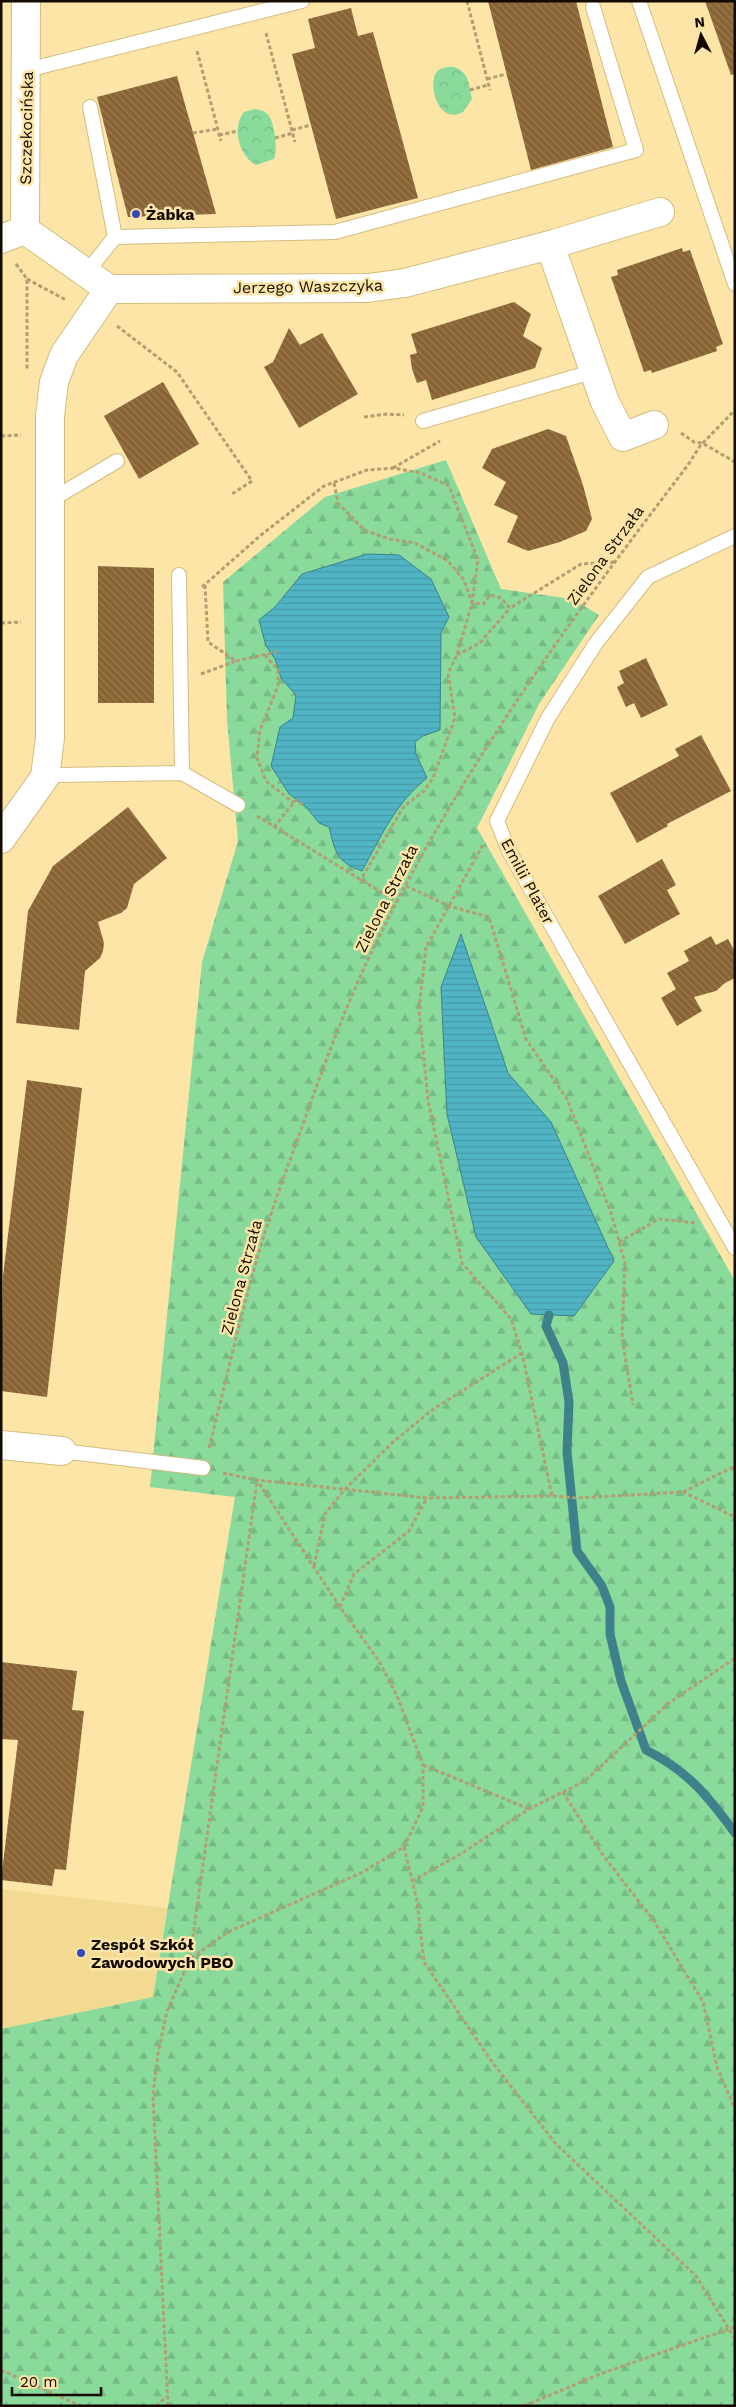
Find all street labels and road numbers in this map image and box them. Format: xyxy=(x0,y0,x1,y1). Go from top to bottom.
street label: Szczekocińska xyxy=(16,71,37,185)
street label: Jerzego Waszczyka xyxy=(233,276,383,297)
street label: Zielona Strzała xyxy=(563,502,648,609)
street label: Emilii Plater xyxy=(497,835,558,928)
street label: Zielona Strzała xyxy=(351,841,422,955)
street label: Zielona Strzała xyxy=(217,1218,266,1337)

